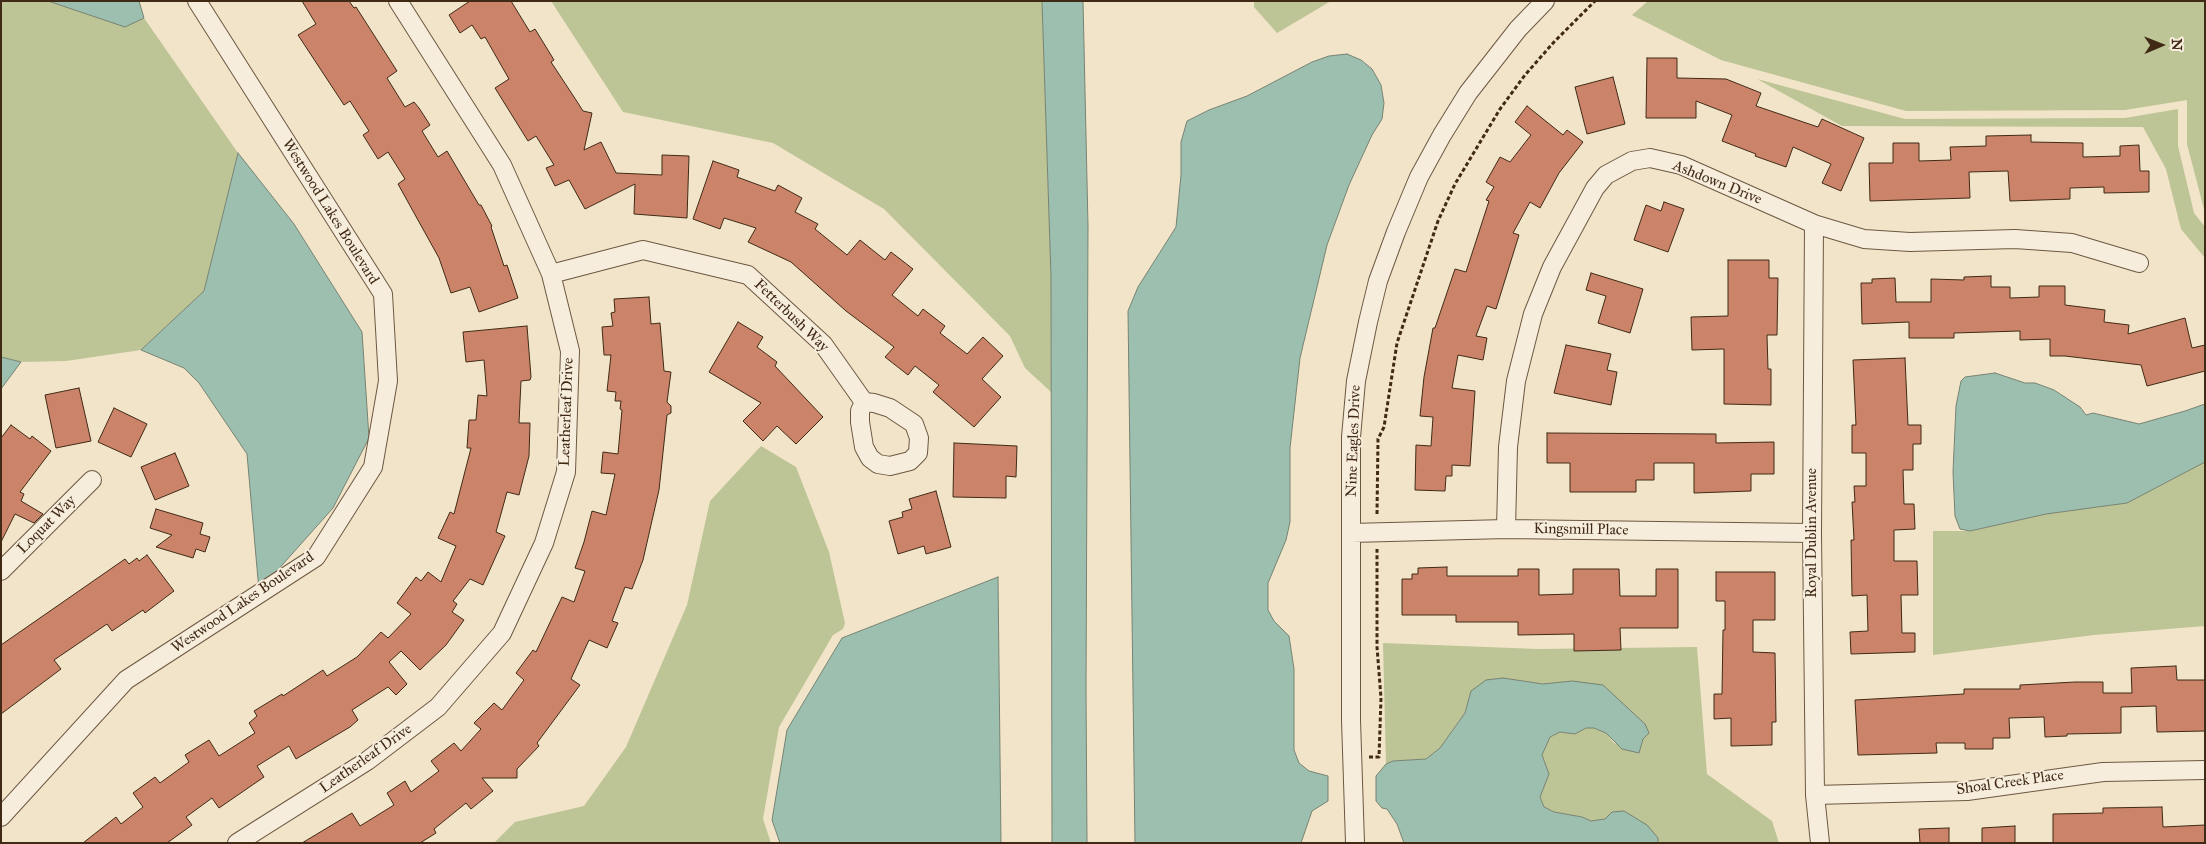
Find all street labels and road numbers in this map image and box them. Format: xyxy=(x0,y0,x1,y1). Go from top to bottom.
street label: Westwood Lakes Boulevard xyxy=(278,136,382,288)
street label: Ashdown Drive xyxy=(1670,157,1764,209)
street label: Fetterbush Way xyxy=(750,276,832,356)
street label: Leatherleaf Drive xyxy=(556,357,578,467)
street label: Nine Eagles Drive xyxy=(1343,385,1365,497)
street label: Royal Dublin Avenue xyxy=(1803,468,1821,598)
street label: Loquat Way xyxy=(14,492,80,558)
street label: Kingsmill Place xyxy=(1533,520,1629,540)
street label: Westwood Lakes Boulevard xyxy=(168,549,318,657)
street label: Leatherleaf Drive xyxy=(316,720,416,798)
street label: Shoal Creek Place xyxy=(1955,767,2065,799)

